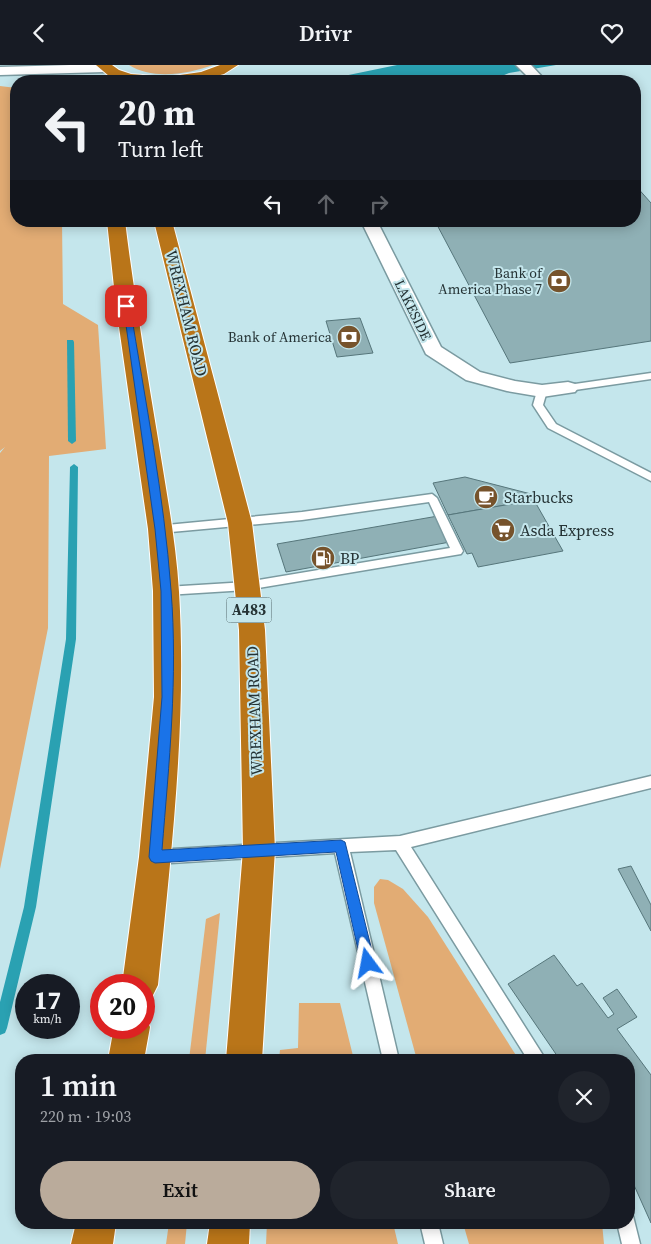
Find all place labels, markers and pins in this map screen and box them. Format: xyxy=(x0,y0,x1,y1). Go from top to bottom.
place label: Bank of America Phase 7 xyxy=(438,263,543,299)
bank icon: Bank of America Phase 7 xyxy=(546,268,572,294)
pin xyxy=(105,285,147,327)
bank icon: Bank of America xyxy=(336,324,362,350)
place label: Bank of America xyxy=(228,327,333,347)
cafe icon: Starbucks xyxy=(473,484,499,510)
place label: Starbucks xyxy=(504,486,573,508)
supermarket icon: Asda Express xyxy=(490,517,516,543)
place label: Asda Express xyxy=(520,519,614,541)
fuel station icon: BP xyxy=(310,545,336,571)
place label: BP xyxy=(340,547,360,569)

